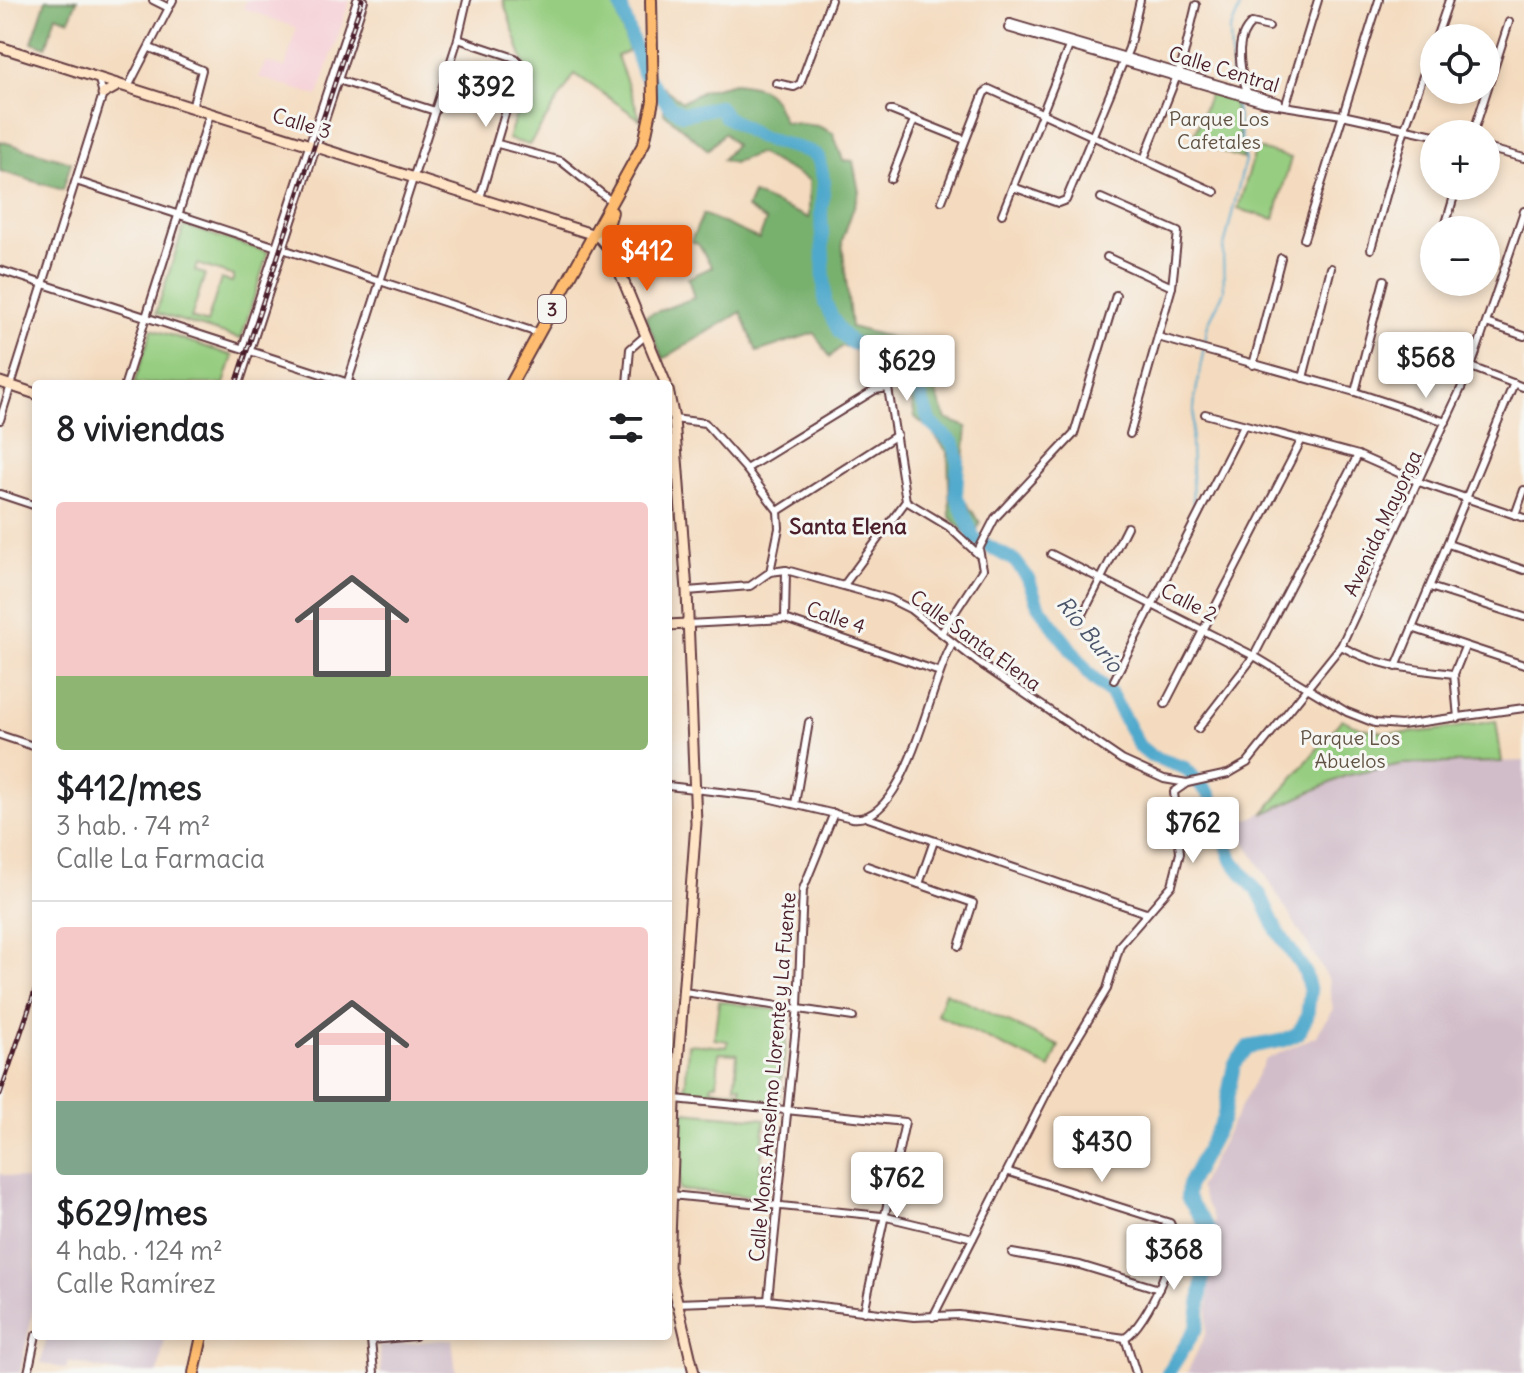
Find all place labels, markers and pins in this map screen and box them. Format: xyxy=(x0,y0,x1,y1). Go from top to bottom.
pin: $392 xyxy=(439,61,533,129)
pin: $412 xyxy=(600,225,694,293)
pin: $568 xyxy=(1379,332,1473,400)
pin: $629 xyxy=(860,335,954,403)
pin: $762 xyxy=(1146,797,1240,865)
pin: $430 xyxy=(1055,1116,1149,1184)
pin: $762 xyxy=(850,1152,944,1220)
pin: $368 xyxy=(1127,1224,1221,1292)

